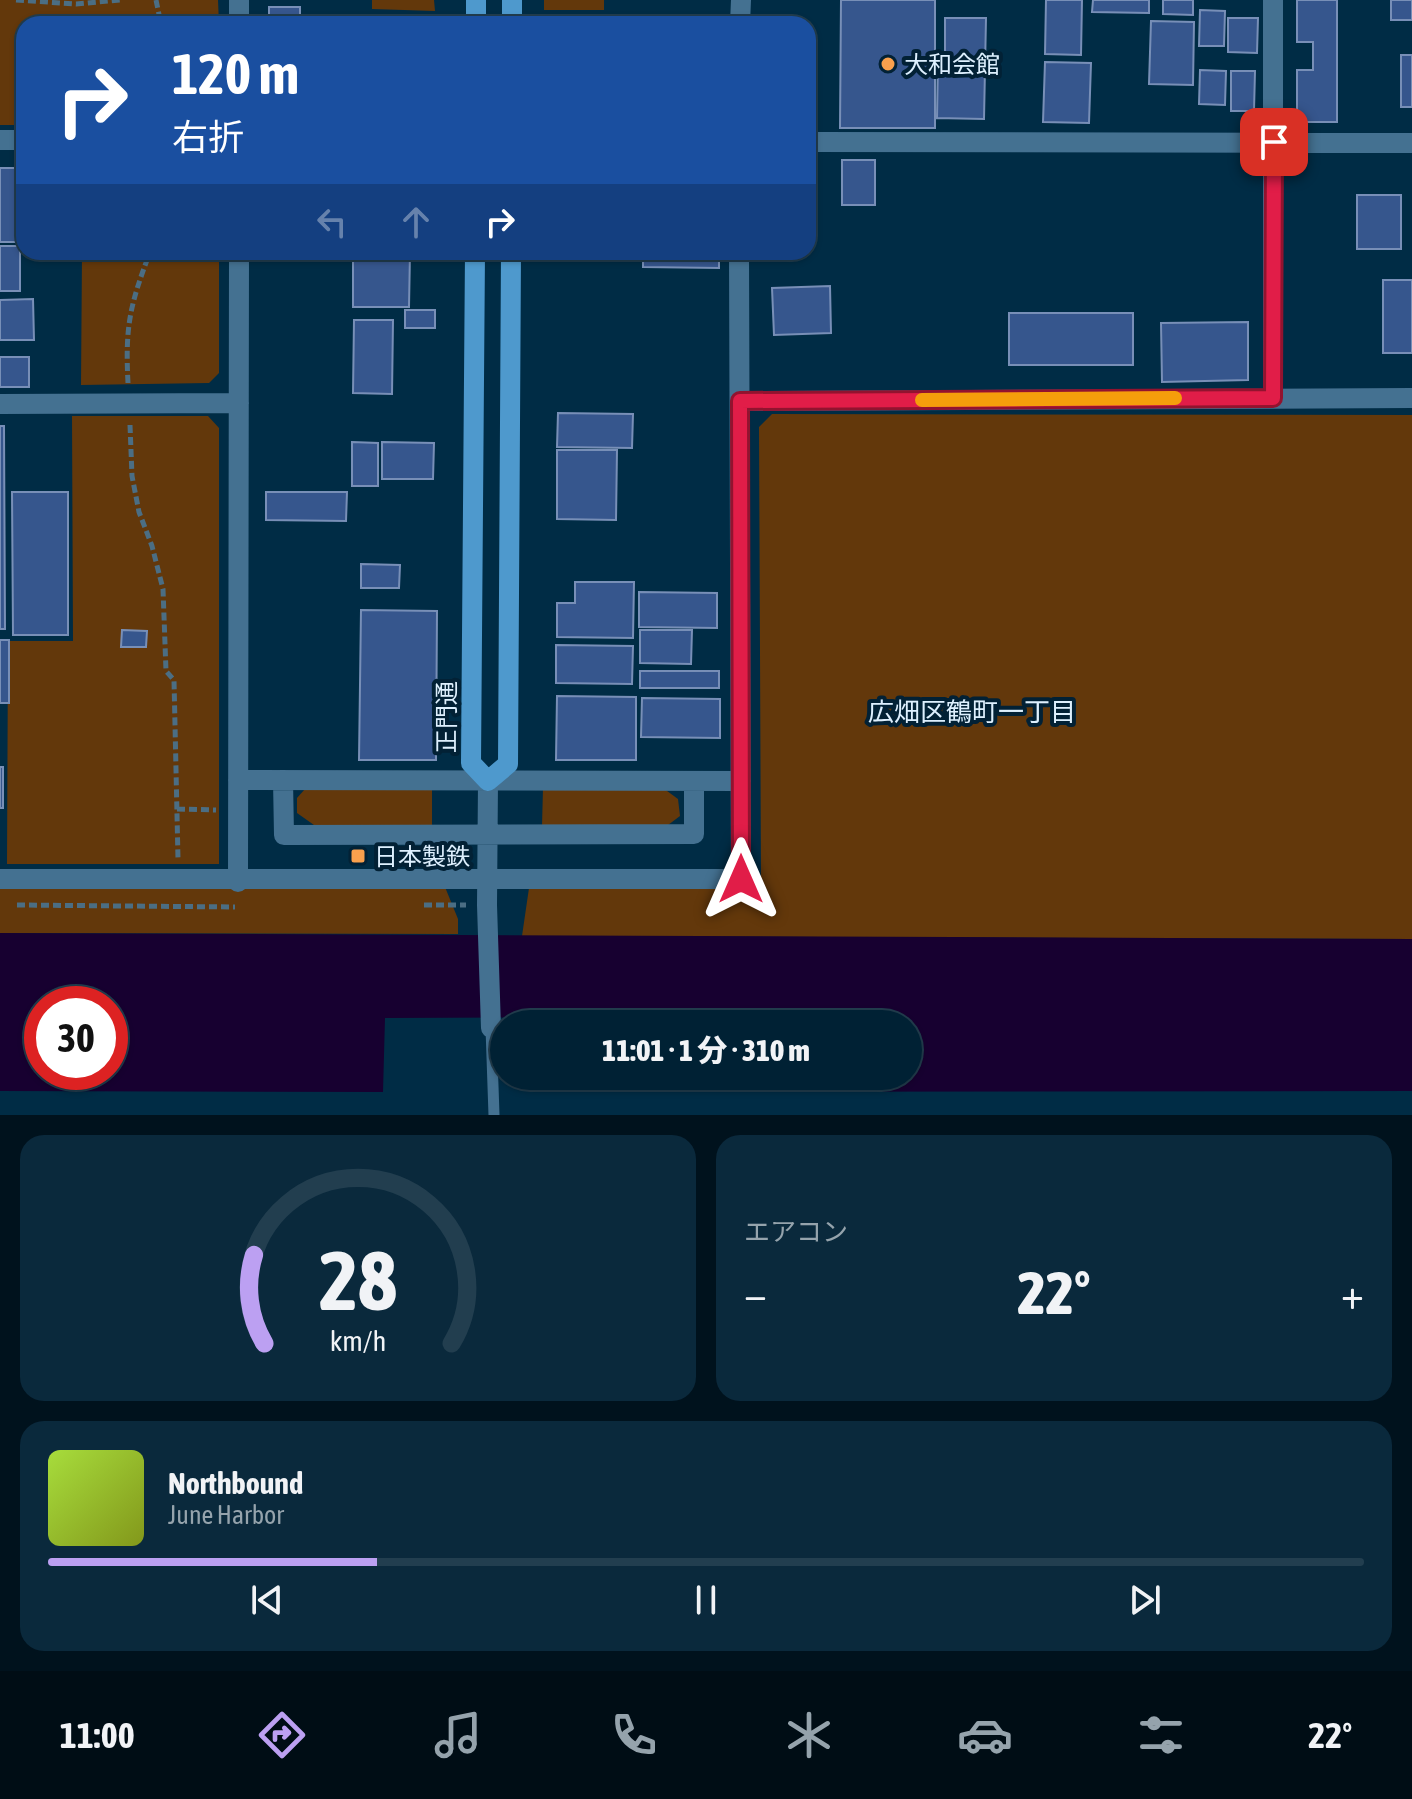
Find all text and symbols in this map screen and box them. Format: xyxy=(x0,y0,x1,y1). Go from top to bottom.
text: 120 m xyxy=(172,42,299,106)
icon: right xyxy=(40,48,144,152)
place label: 大和会館 xyxy=(904,51,1000,78)
marker: 大和会館 xyxy=(879,55,897,73)
pin xyxy=(1240,108,1308,176)
text: 右折 xyxy=(172,116,244,158)
icon: arrive xyxy=(1252,120,1296,164)
icon: left xyxy=(310,200,354,244)
icon: ahead xyxy=(394,200,438,244)
icon: right xyxy=(478,200,522,244)
street label: 正門通 xyxy=(433,681,460,753)
district label: 広畑区鶴町一丁目 xyxy=(868,697,1076,727)
position arrow xyxy=(699,837,783,921)
place label: 日本製鉄 xyxy=(374,843,470,870)
marker: 日本製鉄 xyxy=(349,847,367,865)
speed limit sign: 30 xyxy=(24,986,128,1090)
text: 11:01 · 1 分 · 310 m xyxy=(602,1033,810,1067)
text: エアコン xyxy=(744,1217,848,1247)
text: 28 xyxy=(319,1232,397,1328)
text: 22° xyxy=(1018,1258,1090,1327)
text: − xyxy=(744,1268,767,1318)
text: + xyxy=(1341,1268,1364,1318)
text: km/h xyxy=(330,1324,386,1357)
text: Northbound xyxy=(168,1466,303,1500)
text: June Harbor xyxy=(168,1500,284,1530)
icon: previous xyxy=(245,1578,289,1622)
icon: pause xyxy=(684,1578,728,1622)
icon: next xyxy=(1123,1578,1167,1622)
icon: directions xyxy=(254,1707,310,1763)
icon: music xyxy=(430,1707,486,1763)
icon: phone xyxy=(606,1707,662,1763)
icon: climate xyxy=(781,1707,837,1763)
icon: car xyxy=(957,1707,1013,1763)
icon: filters xyxy=(1133,1707,1189,1763)
text: 11:00 xyxy=(60,1714,135,1756)
text: 22° xyxy=(1308,1714,1352,1756)

